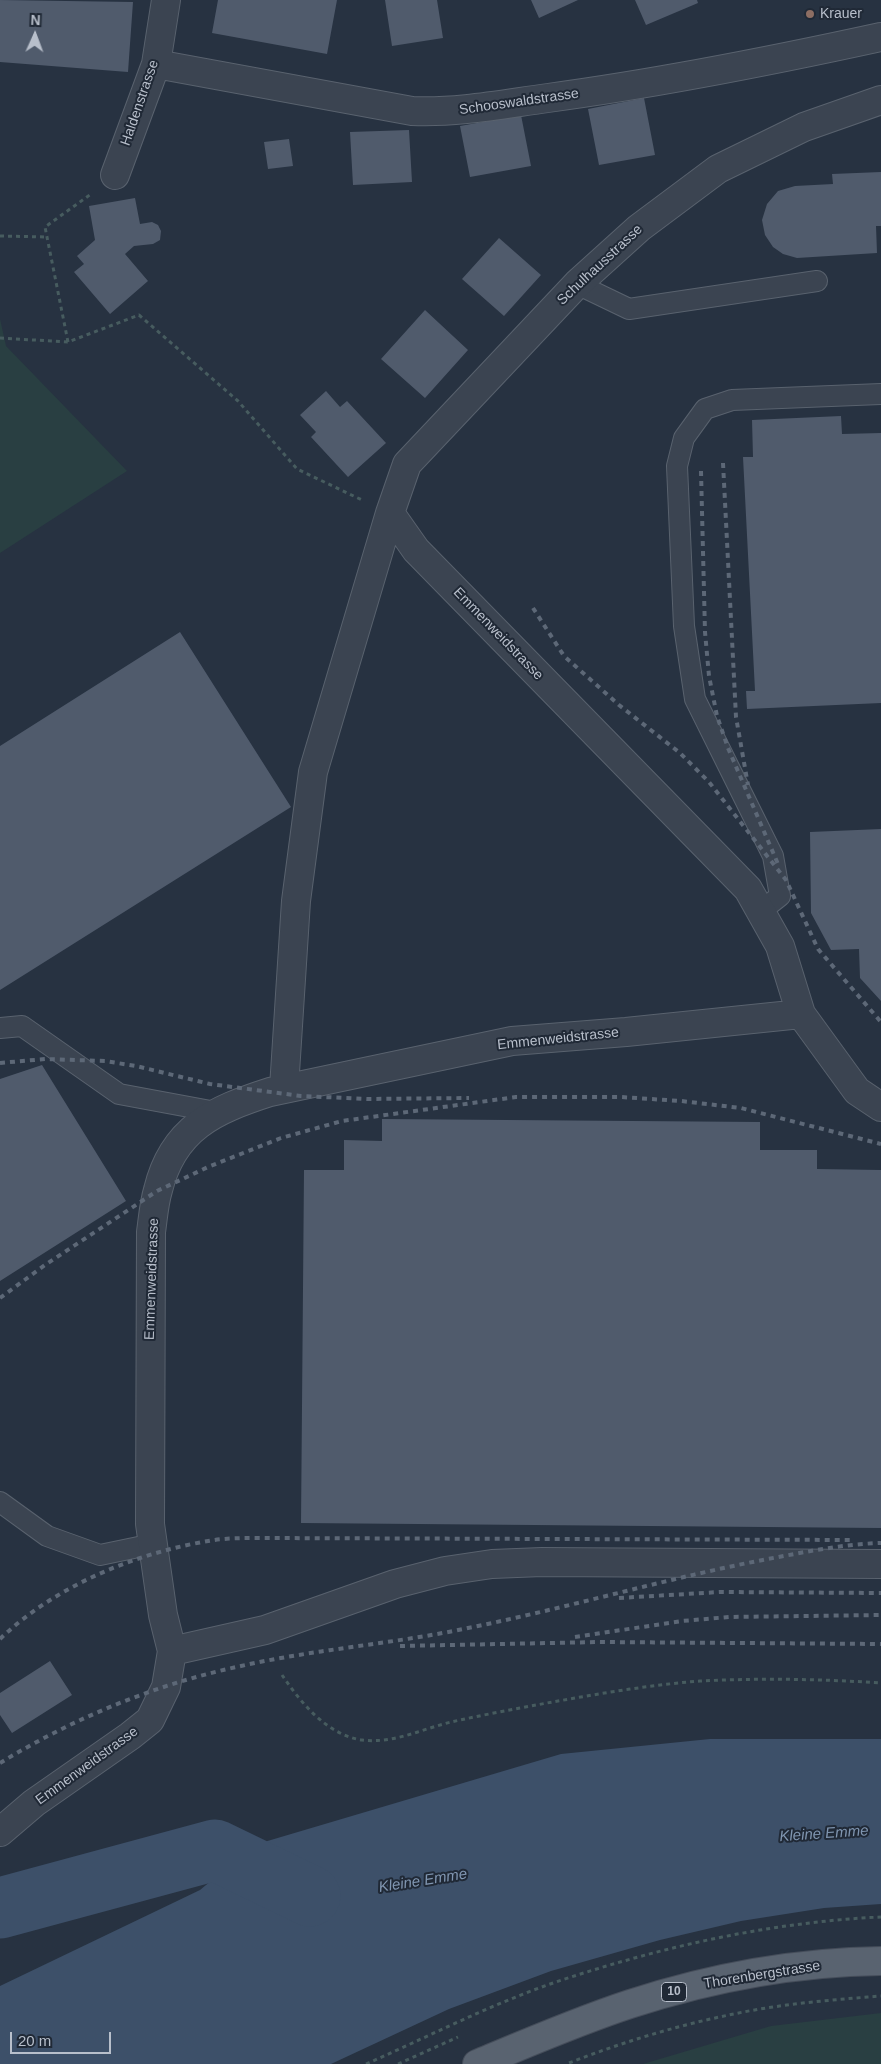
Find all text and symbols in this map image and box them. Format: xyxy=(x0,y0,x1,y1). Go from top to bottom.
place label: Krauer xyxy=(820,6,862,22)
marker: Krauer xyxy=(804,8,816,20)
north arrow xyxy=(10,10,60,60)
text: N xyxy=(30,12,41,28)
street label: Haldenstrasse xyxy=(117,58,163,148)
street label: Schooswaldstrasse xyxy=(458,85,580,119)
street label: Schulhausstrasse xyxy=(554,221,646,309)
street label: Emmenweidstrasse xyxy=(450,584,546,684)
street label: Emmenweidstrasse xyxy=(496,1024,620,1054)
street label: Emmenweidstrasse xyxy=(141,1218,163,1340)
street label: Emmenweidstrasse xyxy=(33,1723,141,1809)
water label: Kleine Emme xyxy=(779,1822,869,1846)
water label: Kleine Emme xyxy=(378,1865,468,1897)
street label: Thorenbergstrasse xyxy=(703,1958,821,1992)
road number: 10 xyxy=(662,1982,686,2001)
scale bar xyxy=(12,2022,114,2054)
text: 20 m xyxy=(18,2032,51,2049)

